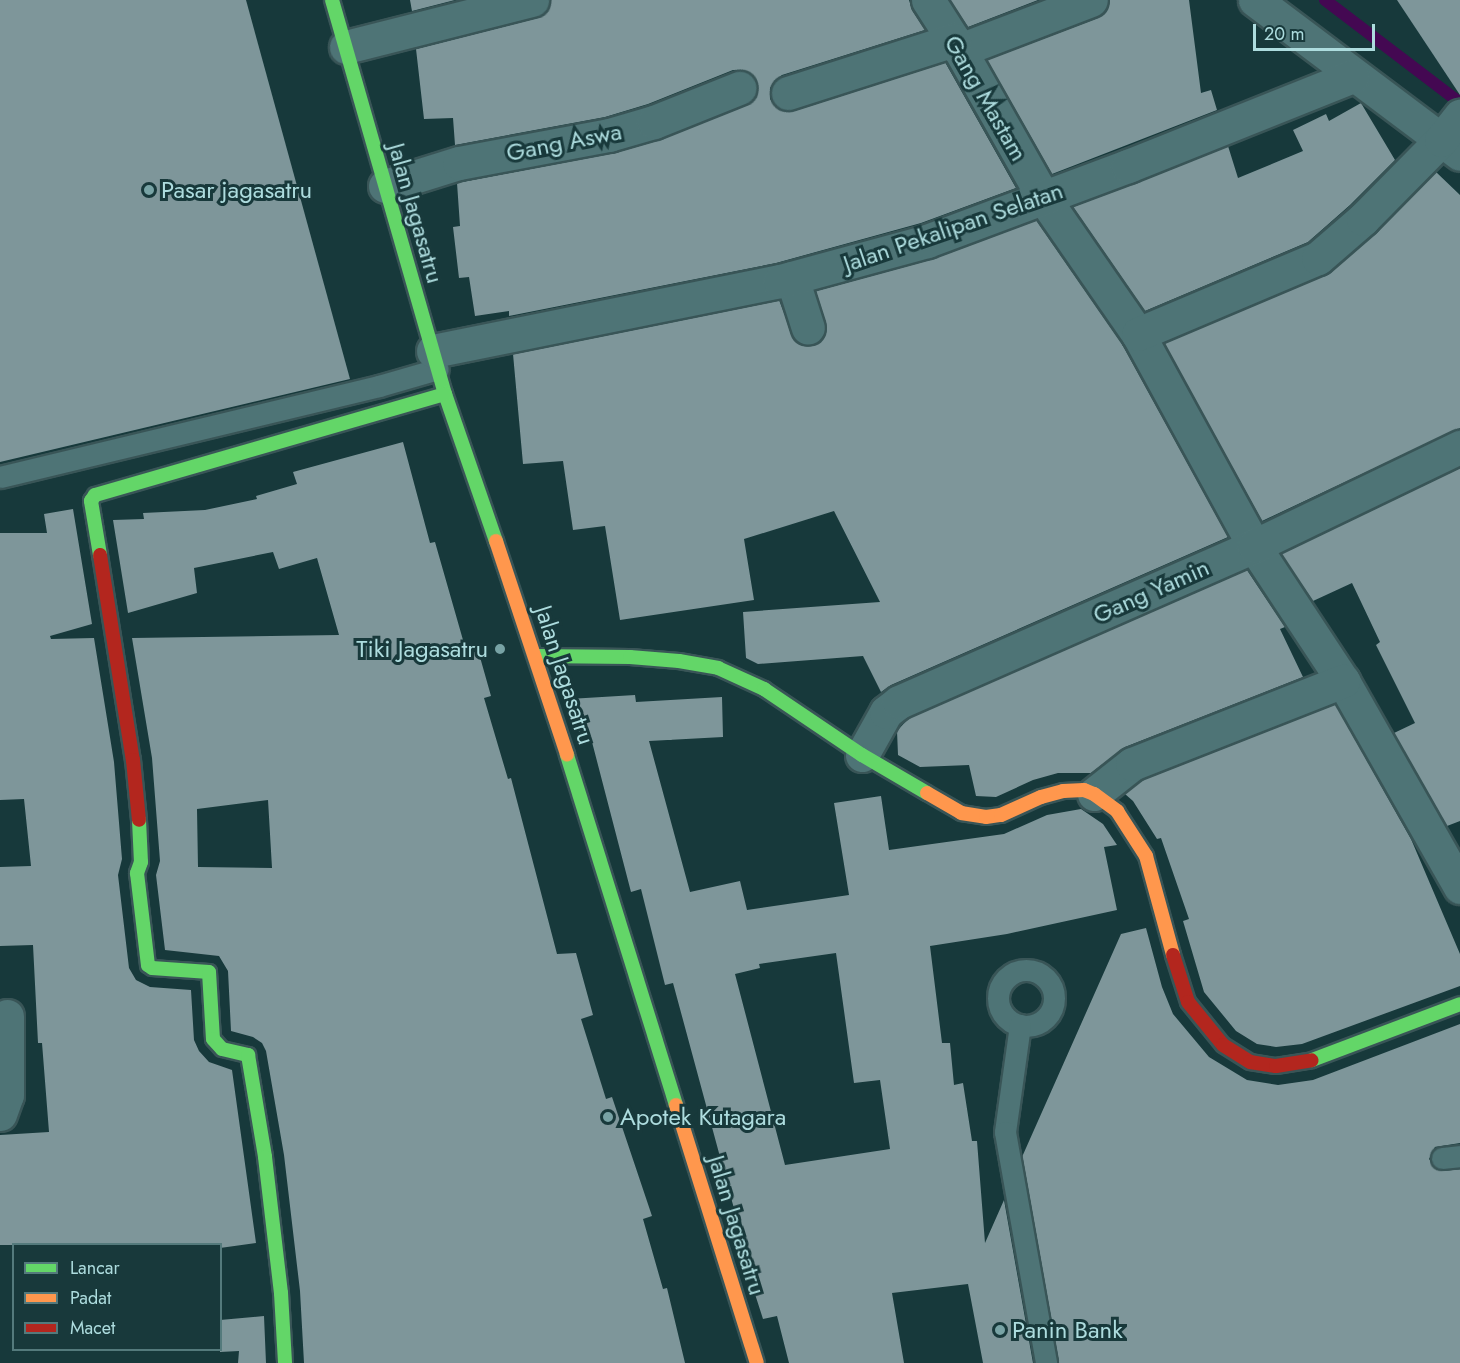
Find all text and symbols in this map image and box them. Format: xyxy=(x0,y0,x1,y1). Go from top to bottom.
scale bar xyxy=(1256,12,1378,50)
text: 20 m xyxy=(1264,21,1304,47)
street label: Gang Mastam xyxy=(938,30,1034,166)
street label: Gang Aswa xyxy=(504,117,624,167)
street label: Jalan Jagasatru xyxy=(382,140,450,286)
place label: Pasar jagasatru xyxy=(161,176,312,204)
street label: Jalan Pekalipan Selatan xyxy=(839,176,1067,278)
marker: Pasar jagasatru xyxy=(142,183,156,197)
street label: Gang Yamin xyxy=(1089,553,1213,629)
street label: Jalan Jagasatru xyxy=(529,602,601,748)
place label: Tiki Jagasatru xyxy=(356,635,488,663)
marker: Tiki Jagasatru xyxy=(493,642,507,656)
place label: Apotek Kutagara xyxy=(620,1103,786,1131)
marker: Apotek Kutagara xyxy=(601,1110,615,1124)
street label: Jalan Jagasatru xyxy=(702,1152,772,1298)
legend xyxy=(12,1243,222,1351)
text: Lancar xyxy=(70,1255,120,1281)
text: Padat xyxy=(70,1285,111,1311)
text: Macet xyxy=(70,1315,115,1341)
place label: Panin Bank xyxy=(1012,1316,1123,1344)
marker: Panin Bank xyxy=(993,1323,1007,1337)

